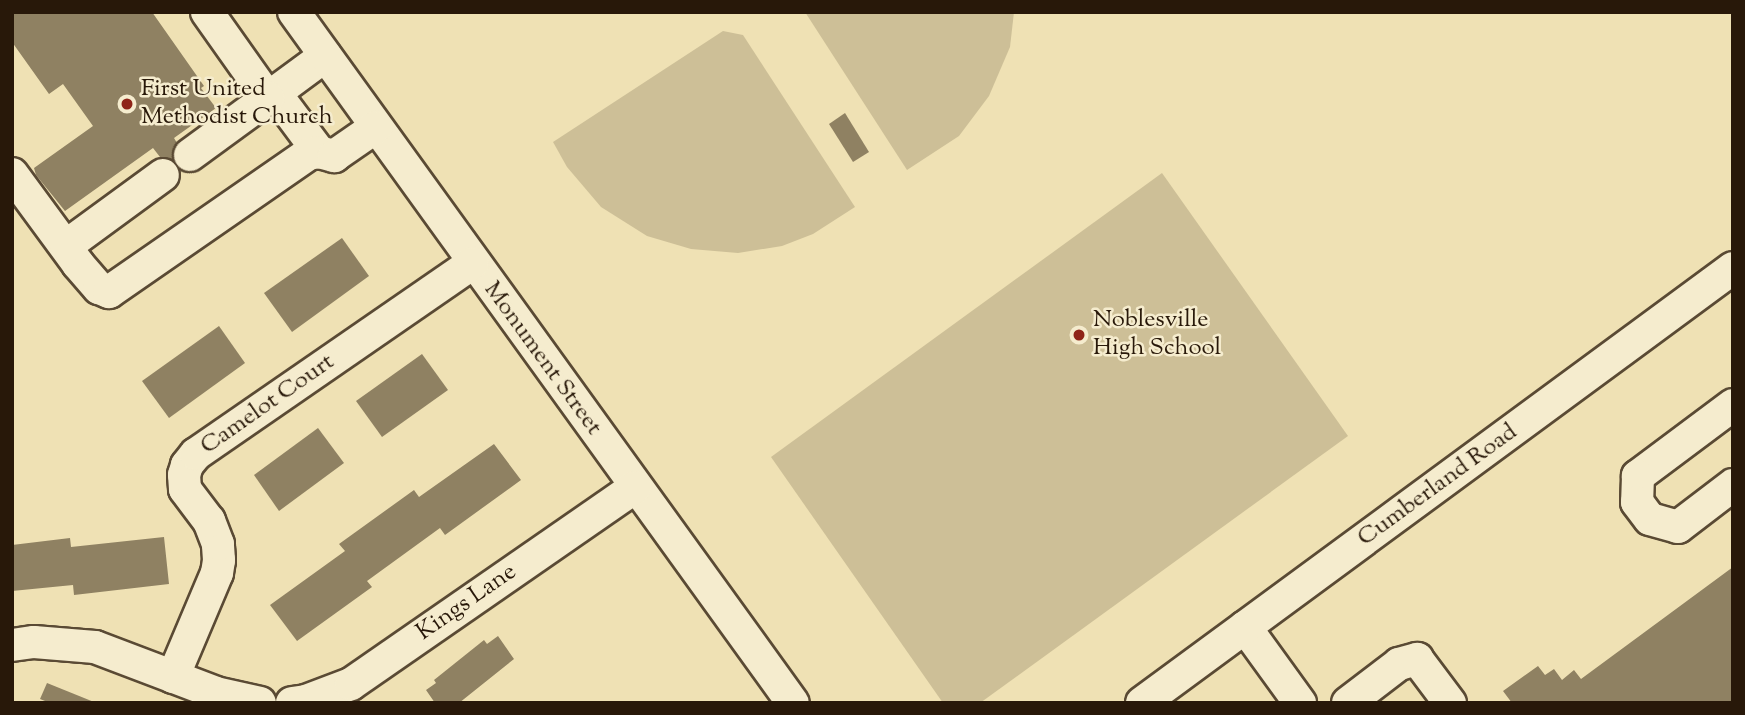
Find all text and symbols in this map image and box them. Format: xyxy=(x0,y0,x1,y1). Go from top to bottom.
place label: First United Methodist Church xyxy=(141,76,333,132)
marker: First United Methodist Church xyxy=(119,96,135,112)
street label: Monument Street xyxy=(477,277,607,441)
place label: Noblesville High School xyxy=(1093,307,1221,363)
marker: Noblesville High School xyxy=(1071,327,1087,343)
street label: Camelot Court xyxy=(196,348,340,462)
street label: Cumberland Road xyxy=(1353,419,1523,553)
street label: Kings Lane xyxy=(412,558,522,648)

